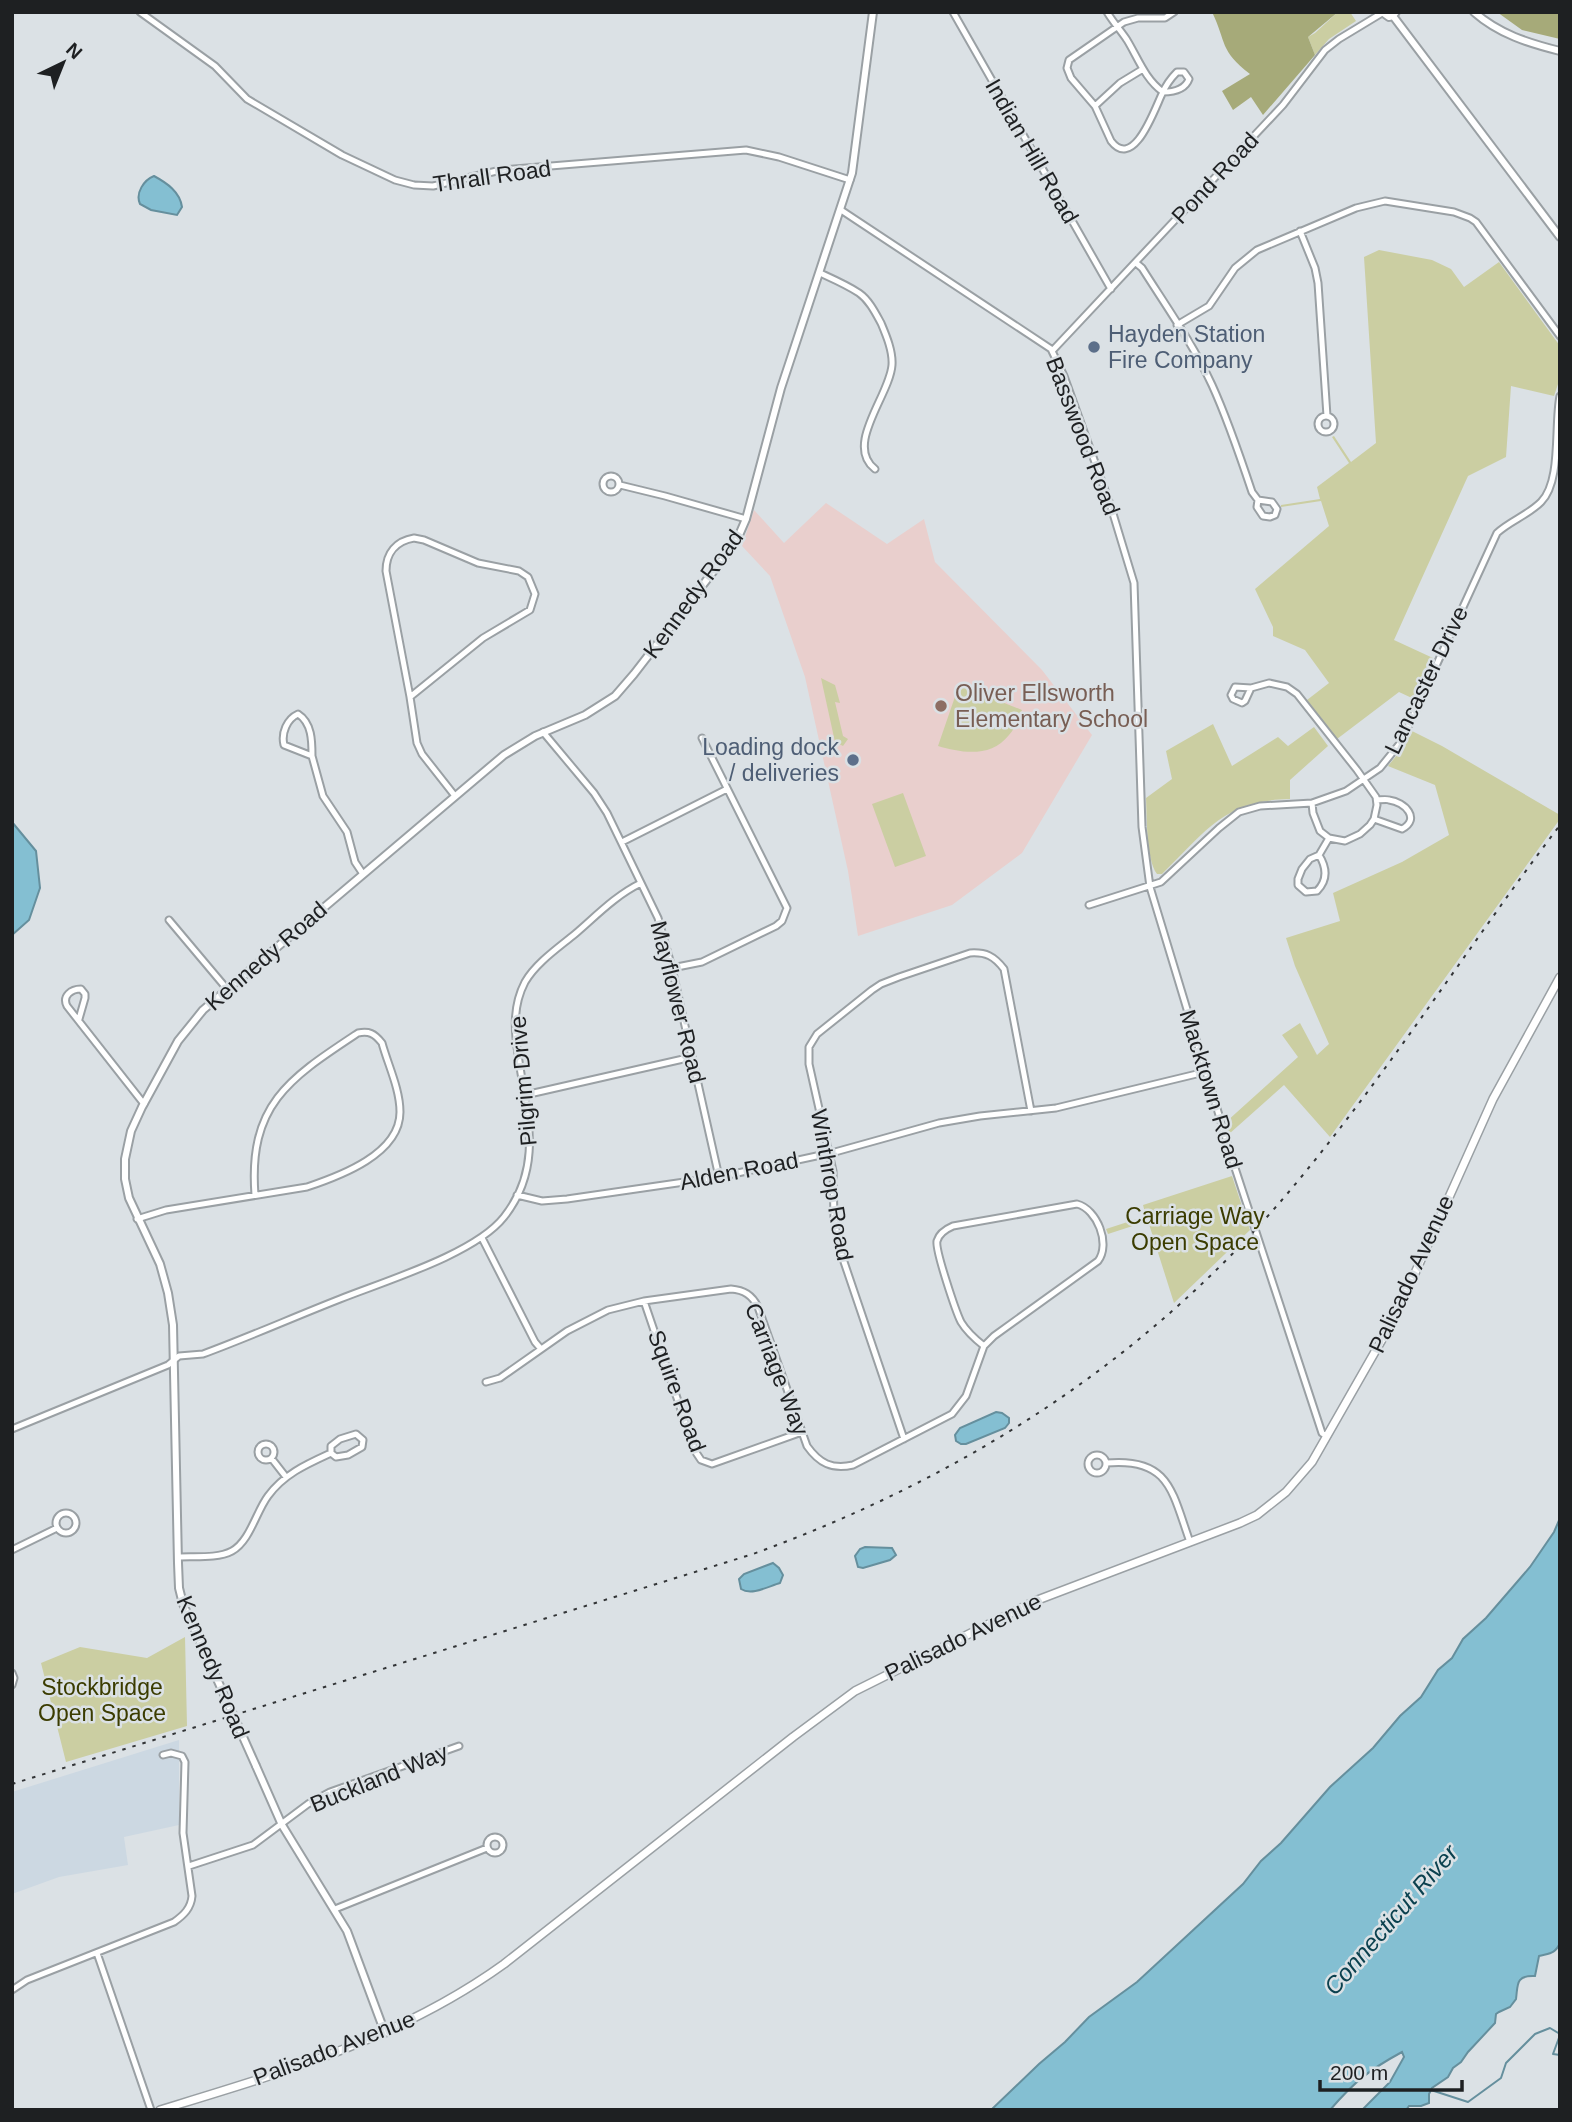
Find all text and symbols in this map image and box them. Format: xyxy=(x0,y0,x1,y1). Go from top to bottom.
north arrow xyxy=(28,28,98,98)
text: N xyxy=(62,39,86,63)
street label: Indian Hill Road xyxy=(980,74,1084,228)
street label: Pond Road xyxy=(1166,127,1264,229)
street label: Thrall Road xyxy=(431,155,553,197)
place label: Hayden Station Fire Company xyxy=(1108,321,1265,373)
marker: Hayden Station Fire Company xyxy=(1086,339,1102,355)
street label: Basswood Road xyxy=(1041,353,1125,519)
street label: Kennedy Road xyxy=(638,525,748,663)
street label: Lancaster Drive xyxy=(1379,602,1473,758)
place label: Oliver Ellsworth Elementary School xyxy=(955,680,1148,732)
marker: Oliver Ellsworth Elementary School xyxy=(933,698,949,714)
place label: Loading dock / deliveries xyxy=(702,734,839,786)
marker: Loading dock / deliveries xyxy=(845,752,861,768)
street label: Kennedy Road xyxy=(200,896,332,1016)
street label: Mayflower Road xyxy=(645,918,711,1086)
street label: Macktown Road xyxy=(1174,1006,1248,1172)
street label: Pilgrim Drive xyxy=(504,1015,542,1147)
street label: Winthrop Road xyxy=(806,1107,858,1263)
street label: Alden Road xyxy=(678,1147,800,1195)
street label: Palisado Avenue xyxy=(1363,1191,1459,1357)
park label: Carriage Way Open Space xyxy=(1125,1203,1265,1255)
street label: Carriage Way xyxy=(740,1299,814,1439)
street label: Squire Road xyxy=(643,1326,711,1456)
street label: Palisado Avenue xyxy=(880,1588,1046,1686)
street label: Kennedy Road xyxy=(171,1592,255,1742)
park label: Stockbridge Open Space xyxy=(38,1674,166,1726)
street label: Buckland Way xyxy=(306,1738,452,1817)
water label: Connecticut River xyxy=(1318,1839,1464,2000)
street label: Palisado Avenue xyxy=(250,2005,418,2091)
scale bar xyxy=(1320,2048,1462,2092)
text: 200 m xyxy=(1330,2061,1388,2084)

